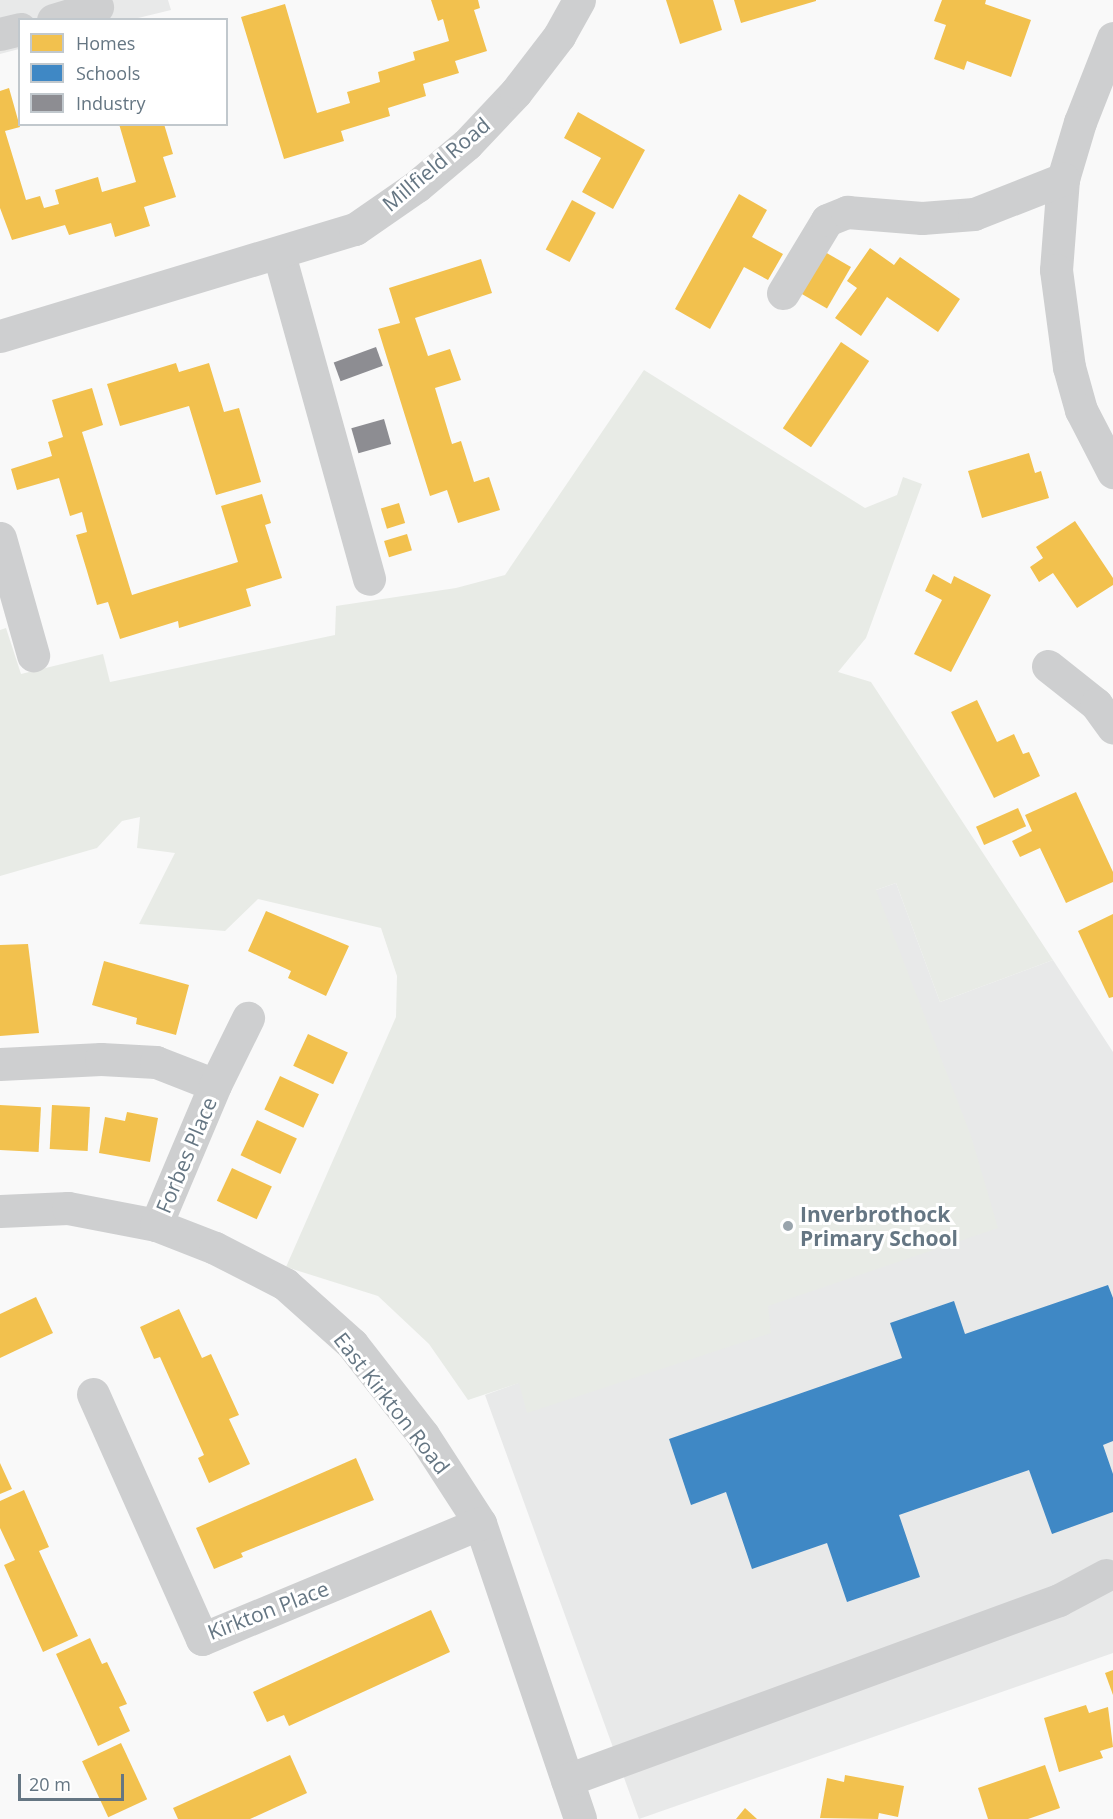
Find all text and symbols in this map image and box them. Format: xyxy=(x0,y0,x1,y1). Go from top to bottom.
legend xyxy=(18,18,228,126)
text: Homes xyxy=(76,31,135,55)
text: Schools xyxy=(76,61,140,85)
text: Industry xyxy=(76,91,146,115)
street label: Millfield Road xyxy=(377,112,495,216)
street label: Forbes Place xyxy=(150,1093,222,1217)
place label: Inverbrothock Primary School xyxy=(800,1201,958,1251)
marker: Inverbrothock Primary School xyxy=(781,1219,795,1233)
street label: East Kirkton Road xyxy=(329,1327,455,1479)
street label: Kirkton Place xyxy=(204,1575,332,1645)
scale bar xyxy=(21,1762,128,1800)
text: 20 m xyxy=(29,1772,71,1796)

